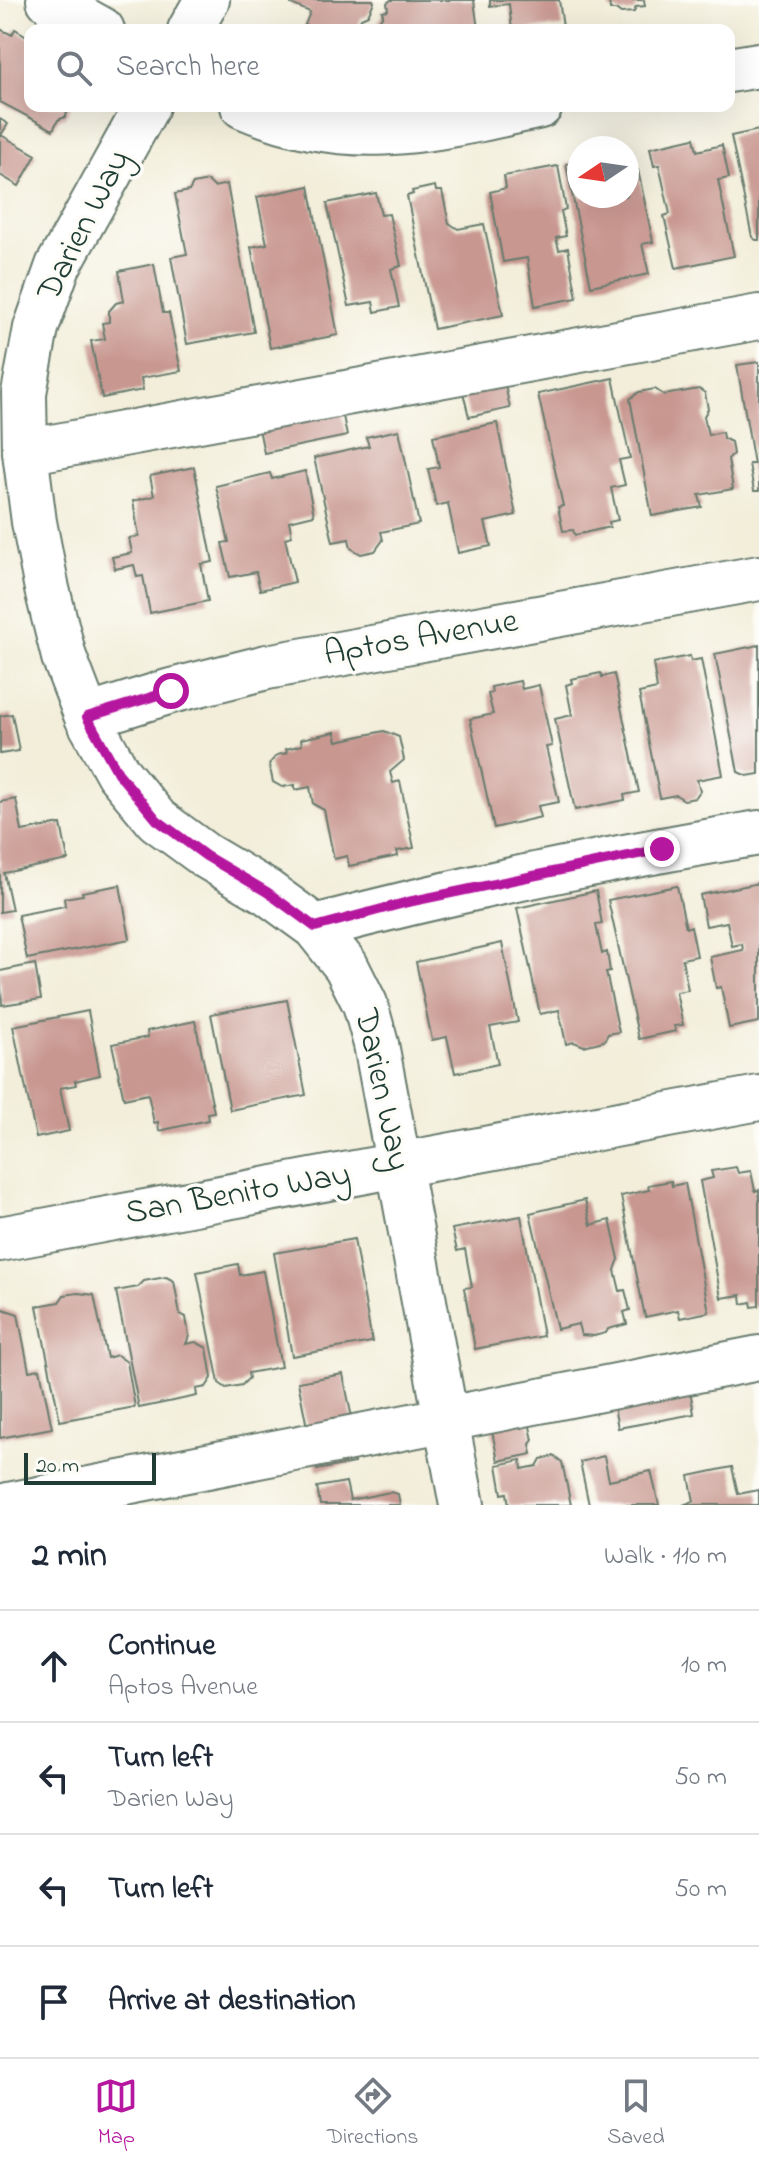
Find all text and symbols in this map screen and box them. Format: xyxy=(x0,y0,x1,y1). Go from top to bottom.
search box xyxy=(24,24,735,112)
icon: search xyxy=(52,46,96,90)
text: Search here xyxy=(116,46,260,90)
north arrow xyxy=(567,136,639,208)
street label: Darien Way xyxy=(25,142,145,311)
street label: Aptos Avenue xyxy=(320,597,523,681)
route start xyxy=(153,673,189,709)
route end xyxy=(644,831,680,867)
street label: Darien Way xyxy=(339,1004,423,1175)
street label: San Benito Way xyxy=(122,1151,354,1239)
scale bar xyxy=(24,1449,156,1485)
text: 20 m xyxy=(36,1451,79,1483)
text: 2 min xyxy=(32,1532,107,1582)
text: Walk · 110 m xyxy=(604,1538,727,1576)
text: Continue xyxy=(108,1625,216,1669)
icon: ahead xyxy=(32,1644,76,1688)
text: 10 m xyxy=(681,1647,727,1685)
text: Aptos Avenue xyxy=(108,1669,258,1707)
text: Turn left xyxy=(108,1737,213,1781)
icon: left xyxy=(32,1756,76,1800)
text: 50 m xyxy=(674,1759,727,1797)
text: Darien Way xyxy=(108,1781,233,1819)
icon: left xyxy=(32,1868,76,1912)
text: Turn left xyxy=(108,1868,213,1912)
text: 50 m xyxy=(674,1871,727,1909)
icon: arrive xyxy=(32,1980,76,2024)
text: Arrive at destination xyxy=(108,1980,356,2024)
tab: Map xyxy=(94,2074,138,2154)
tab: Directions xyxy=(327,2074,418,2154)
tab: Saved xyxy=(607,2074,665,2154)

